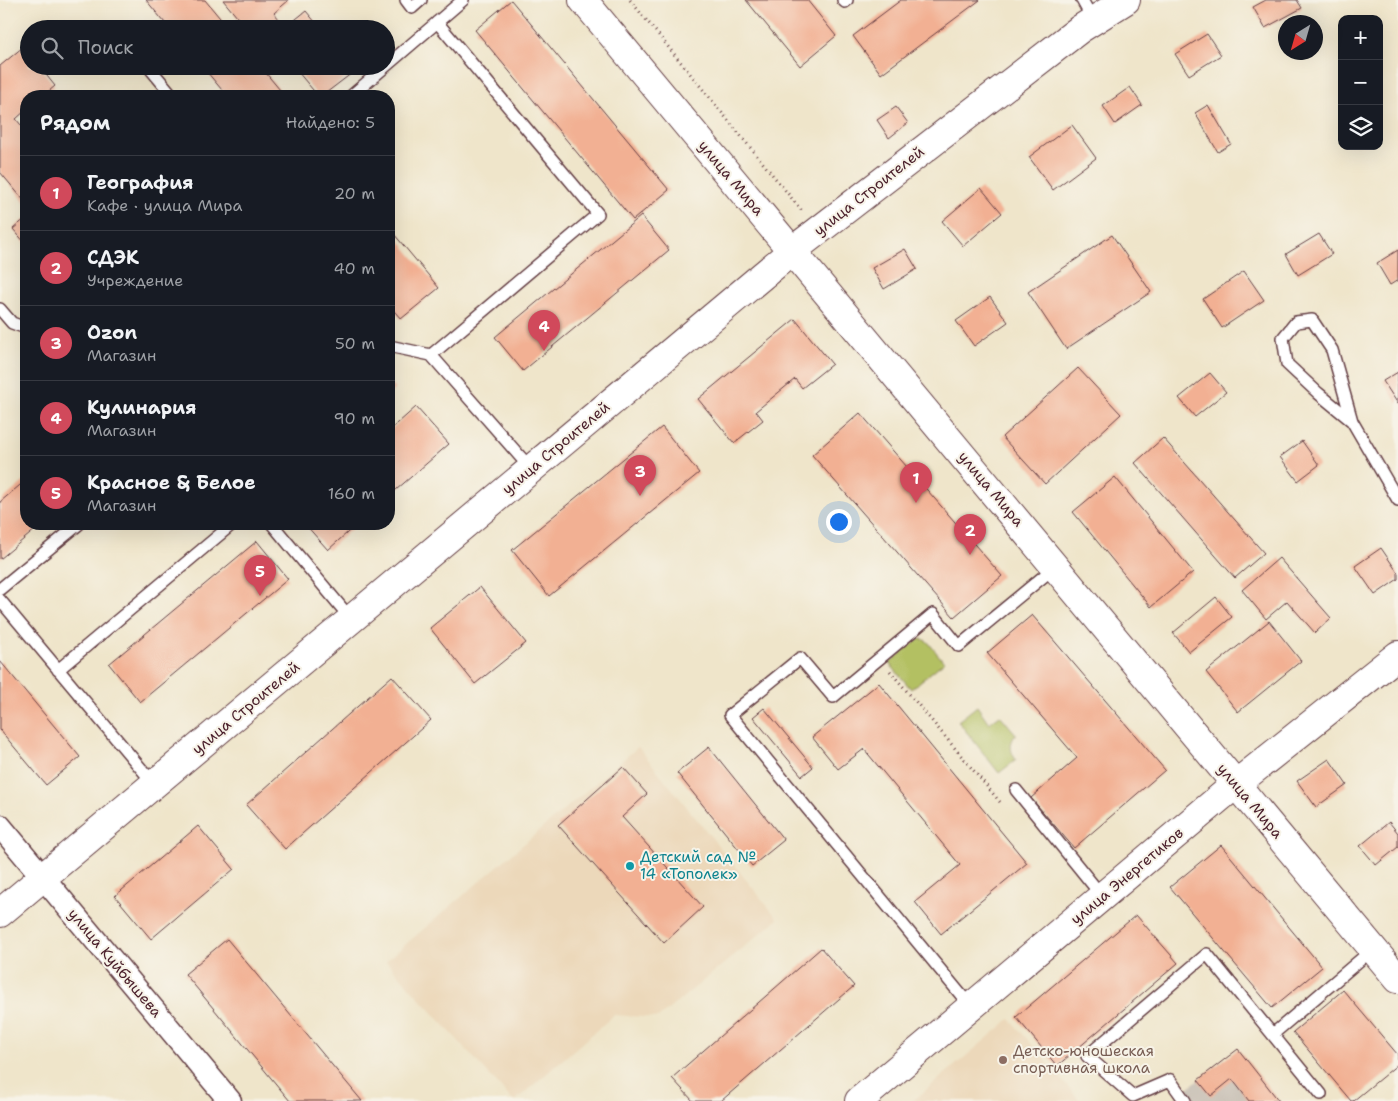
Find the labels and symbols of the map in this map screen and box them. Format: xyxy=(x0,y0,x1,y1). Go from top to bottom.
north arrow xyxy=(1278,15,1323,60)
street label: улица Мира xyxy=(694,136,769,220)
street label: улица Строителей xyxy=(810,141,928,240)
pin: 4 xyxy=(528,310,560,351)
street label: улица Строителей xyxy=(498,397,614,499)
street label: улица Мира xyxy=(954,447,1029,531)
pin: 3 xyxy=(624,455,656,496)
pin: 1 xyxy=(900,462,932,503)
your location xyxy=(826,509,852,535)
pin: 2 xyxy=(954,514,986,555)
pin: 5 xyxy=(244,555,276,596)
street label: улица Строителей xyxy=(188,657,304,759)
street label: улица Мира xyxy=(1213,759,1288,843)
street label: улица Энергетиков xyxy=(1066,823,1188,929)
place label: Детский сад № 14 «Тополек» xyxy=(640,847,756,884)
marker: Детский сад № 14 «Тополек» xyxy=(624,860,636,872)
street label: улица Куйбышева xyxy=(64,904,167,1022)
place label: Детско-юношеская спортивная школа xyxy=(1013,1041,1154,1078)
marker: Детско-юношеская спортивная школа xyxy=(997,1054,1009,1066)

